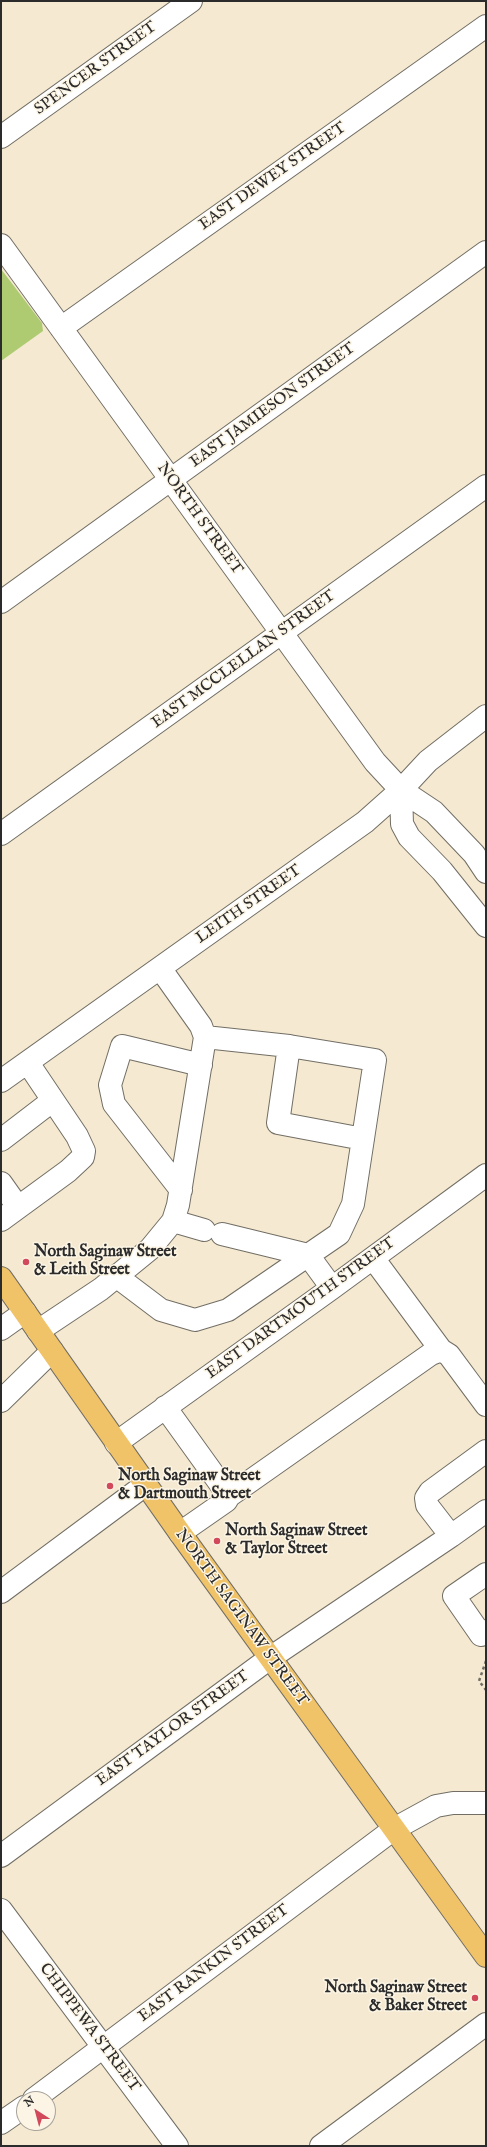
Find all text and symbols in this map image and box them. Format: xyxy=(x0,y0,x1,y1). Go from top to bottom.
street label: SPENCER STREET xyxy=(31,18,161,120)
street label: EAST DEWEY STREET xyxy=(196,119,350,235)
street label: EAST JAMIESON STREET xyxy=(187,340,359,472)
street label: NORTH STREET xyxy=(152,459,246,579)
street label: EAST MCCLELLAN STREET xyxy=(148,587,340,733)
street label: LEITH STREET xyxy=(193,862,305,948)
street label: EAST DARTMOUTH STREET xyxy=(203,1234,399,1384)
place label: North Saginaw Street & Leith Street xyxy=(34,1243,176,1281)
marker: North Saginaw Street & Leith Street xyxy=(21,1257,31,1267)
place label: North Saginaw Street & Dartmouth Street xyxy=(118,1467,260,1505)
marker: North Saginaw Street & Dartmouth Street xyxy=(105,1481,115,1491)
place label: North Saginaw Street & Taylor Street xyxy=(225,1522,367,1560)
street label: NORTH SAGINAW STREET xyxy=(170,1526,312,1710)
marker: North Saginaw Street & Taylor Street xyxy=(212,1536,222,1546)
street label: EAST TAYLOR STREET xyxy=(93,1667,253,1791)
street label: EAST RANKIN STREET xyxy=(135,1901,293,2027)
street label: CHIPPEWA STREET xyxy=(34,1960,144,2096)
place label: North Saginaw Street & Baker Street xyxy=(325,1979,467,2017)
marker: North Saginaw Street & Baker Street xyxy=(470,1993,480,2003)
north arrow xyxy=(16,2091,56,2131)
text: N xyxy=(22,2094,38,2111)

